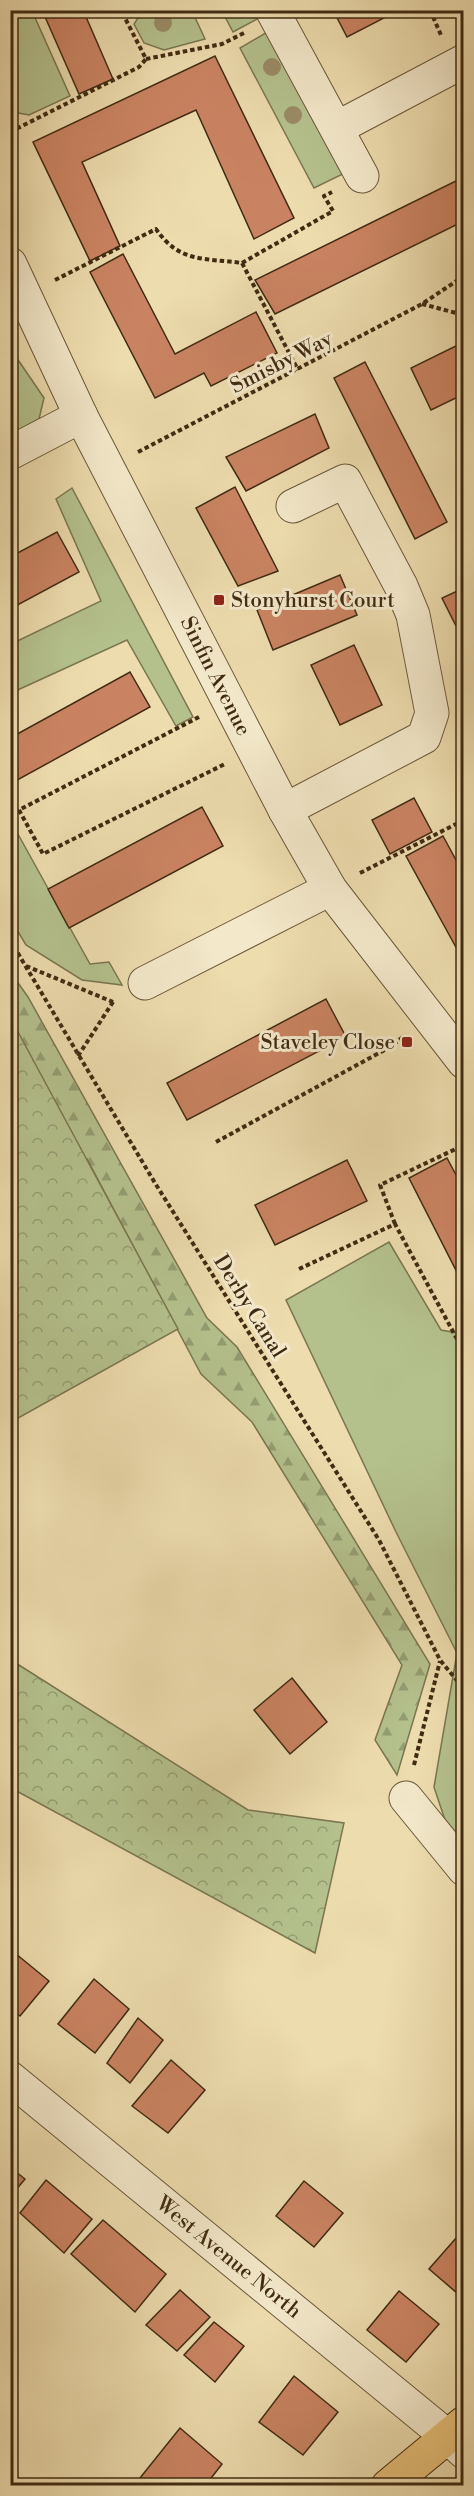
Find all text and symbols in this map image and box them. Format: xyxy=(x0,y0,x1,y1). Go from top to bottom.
street label: Smisby Way xyxy=(226,326,338,400)
place label: Stonyhurst Court xyxy=(231,588,395,614)
marker: Stonyhurst Court xyxy=(212,593,226,607)
street label: Sinfin Avenue xyxy=(174,612,256,740)
place label: Staveley Close xyxy=(260,1030,395,1056)
marker: Staveley Close xyxy=(400,1035,414,1049)
street label: Derby Canal xyxy=(207,1250,291,1363)
street label: West Avenue North xyxy=(149,2190,307,2325)

